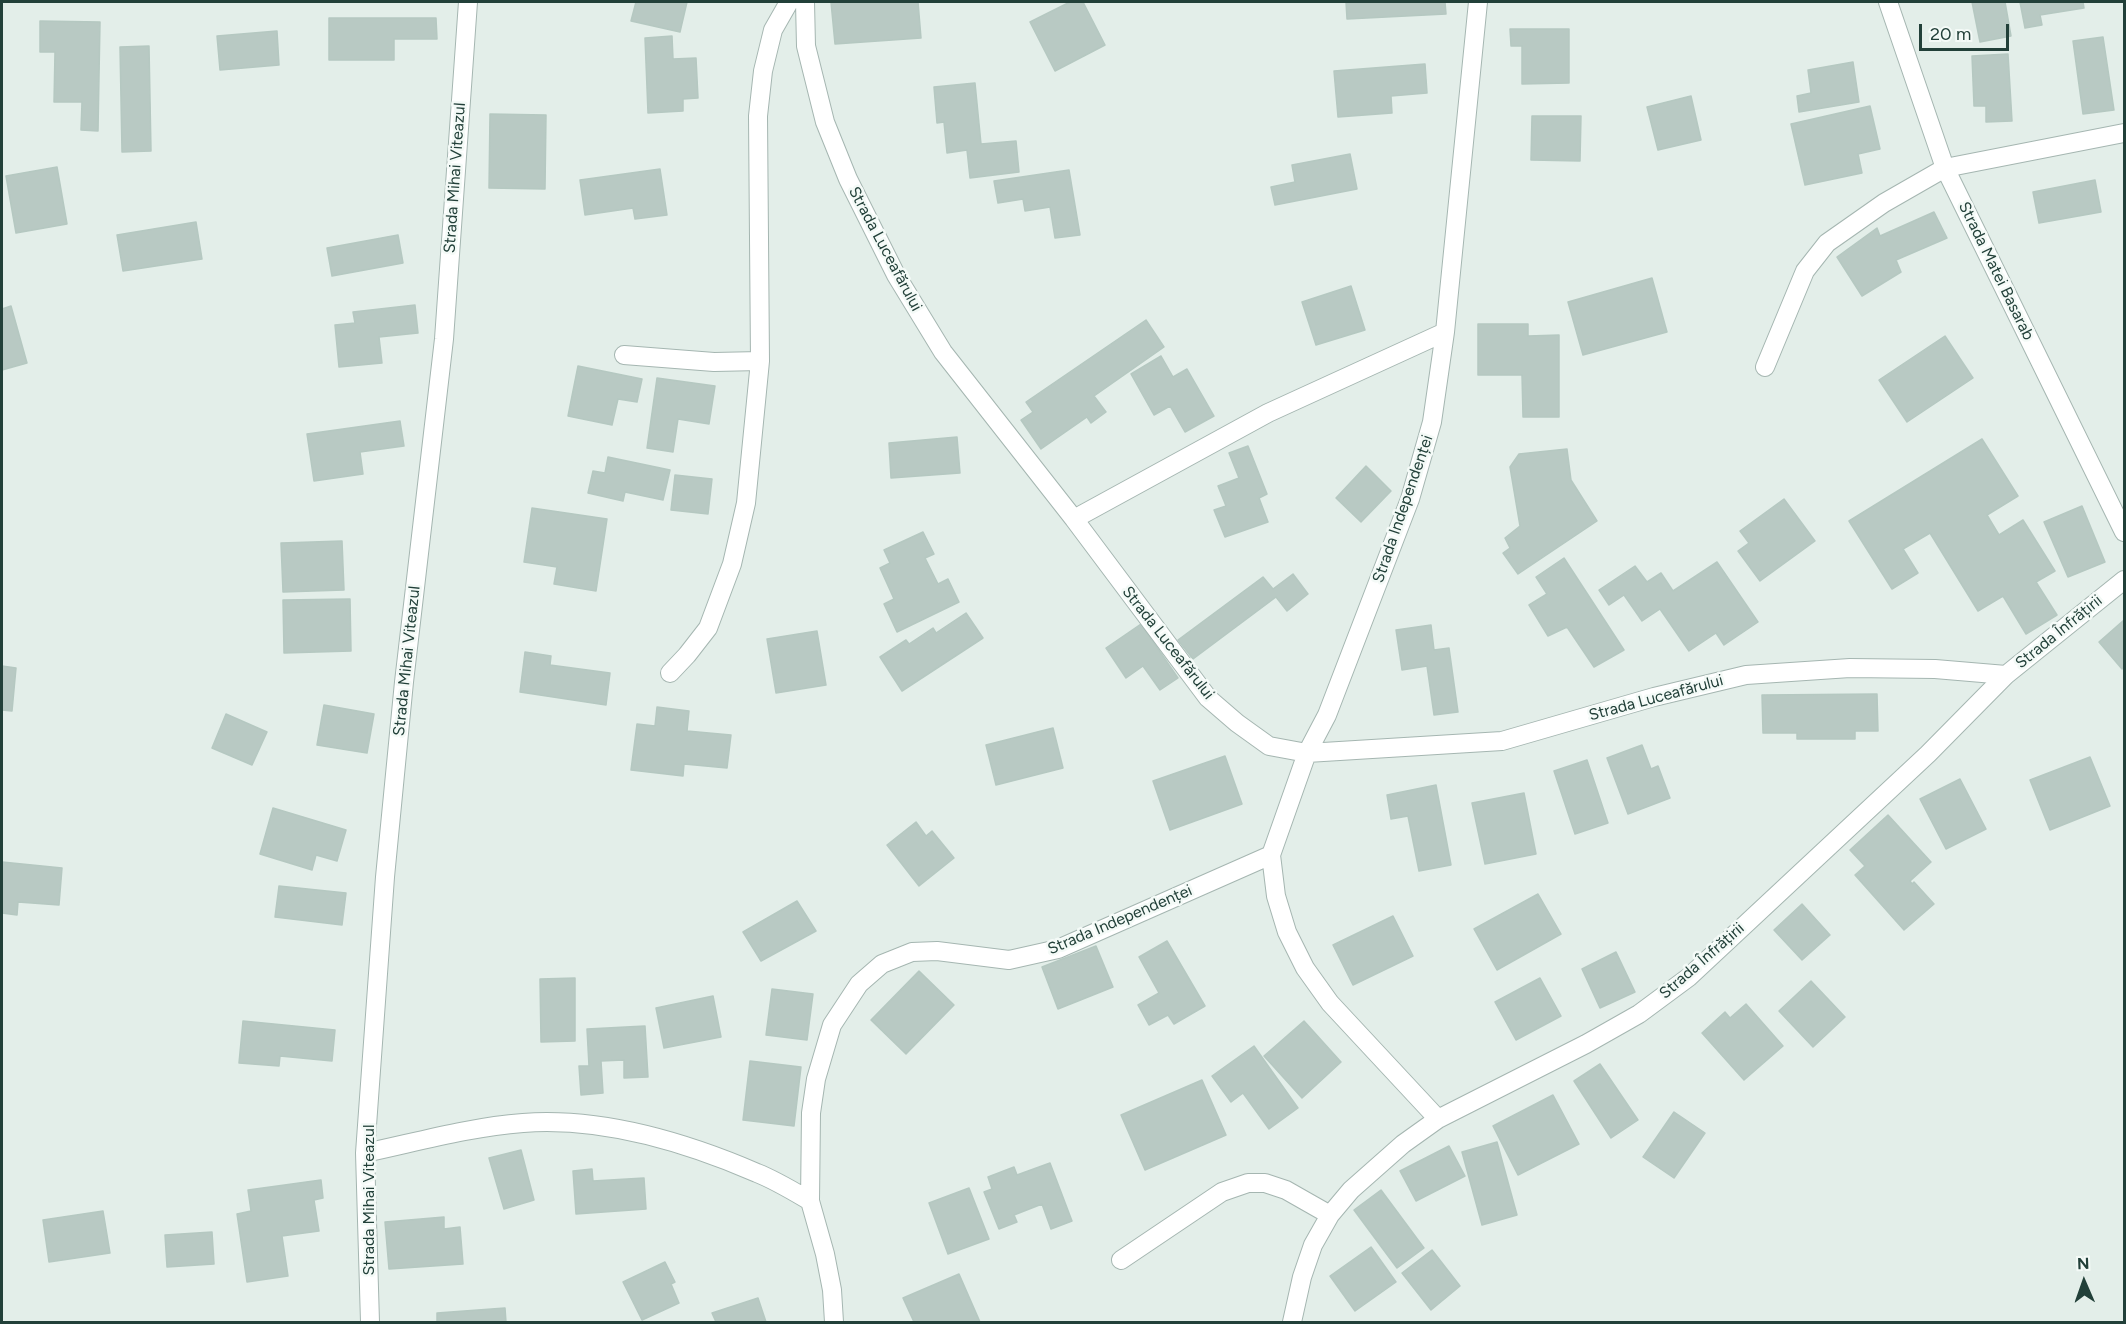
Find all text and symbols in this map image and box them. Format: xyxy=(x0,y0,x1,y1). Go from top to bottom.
scale bar xyxy=(1922,12,2012,50)
text: 20 m xyxy=(1930,23,1971,45)
street label: Strada Mihai Viteazul xyxy=(440,102,470,254)
street label: Strada Luceafărului xyxy=(844,183,926,315)
street label: Strada Matei Basarab xyxy=(1954,199,2038,343)
street label: Strada Independenței xyxy=(1369,433,1437,585)
street label: Strada Luceafărului xyxy=(1118,583,1218,703)
street label: Strada Mihai Viteazul xyxy=(390,585,424,737)
street label: Strada Înfrățirii xyxy=(2012,591,2106,673)
street label: Strada Luceafărului xyxy=(1587,671,1725,725)
street label: Strada Independenței xyxy=(1045,881,1195,959)
street label: Strada Înfrățirii xyxy=(1656,919,1748,1003)
street label: Strada Mihai Viteazul xyxy=(359,1125,379,1275)
north arrow xyxy=(2054,1252,2114,1312)
text: N xyxy=(2077,1254,2090,1273)

